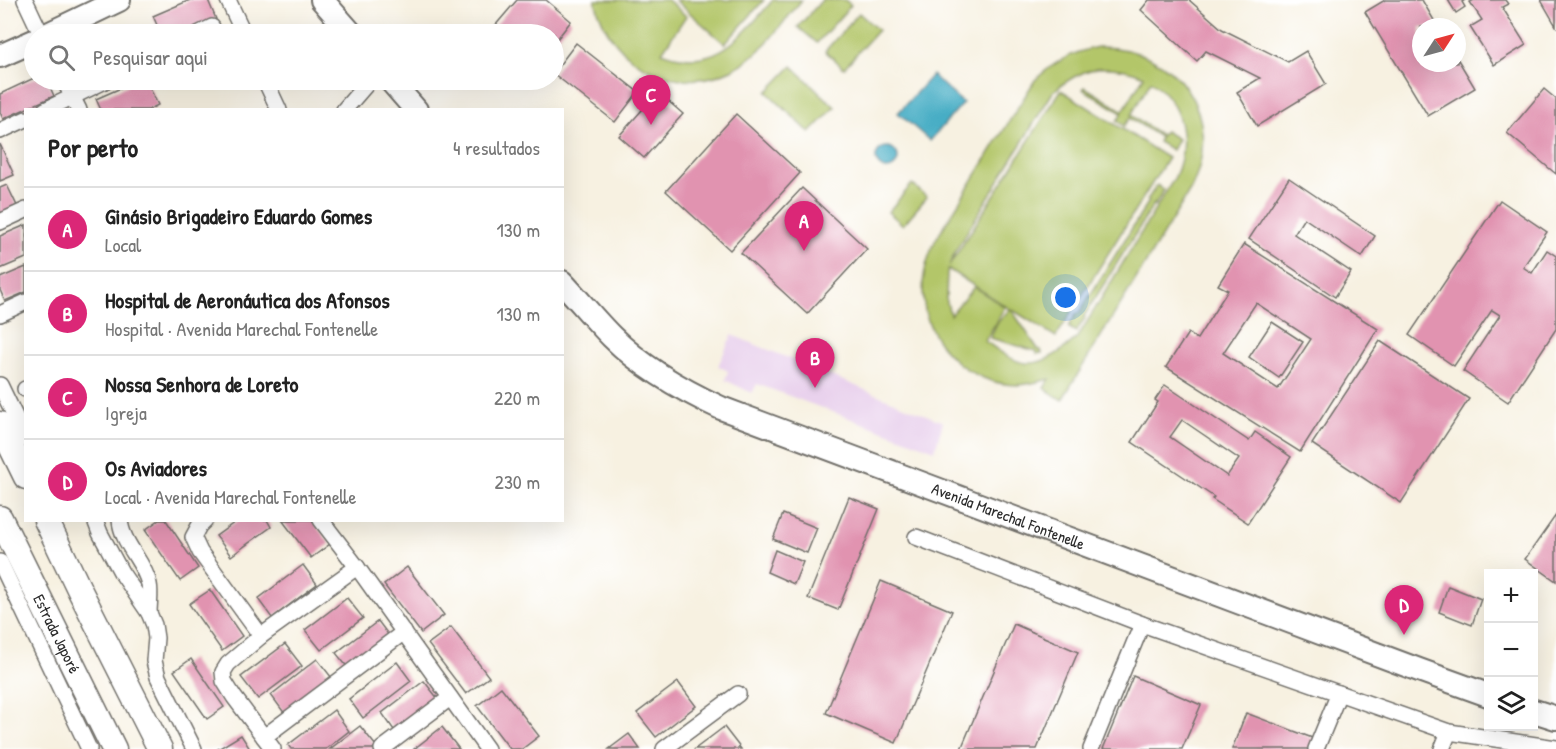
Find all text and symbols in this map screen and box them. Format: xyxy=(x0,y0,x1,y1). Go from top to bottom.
north arrow xyxy=(1412,18,1466,72)
search box xyxy=(24,24,564,90)
icon: search xyxy=(45,41,78,74)
text: Pesquisar aqui xyxy=(93,42,208,72)
pin: C xyxy=(632,76,670,125)
text: Por perto xyxy=(48,130,138,165)
text: 4 resultados xyxy=(453,134,540,161)
text: Ginásio Brigadeiro Eduardo Gomes xyxy=(105,201,372,231)
pin: A xyxy=(784,202,824,251)
text: A xyxy=(63,216,72,243)
text: 130 m xyxy=(497,216,540,243)
text: Local xyxy=(105,231,141,258)
your location xyxy=(1051,283,1080,312)
text: Hospital de Aeronáutica dos Afonsos xyxy=(105,285,390,315)
text: B xyxy=(62,300,73,327)
text: 130 m xyxy=(497,300,540,327)
text: Hospital · Avenida Marechal Fontenelle xyxy=(105,315,378,342)
pin: B xyxy=(796,338,834,388)
text: Nossa Senhora de Loreto xyxy=(105,369,298,399)
text: C xyxy=(62,384,73,411)
text: 220 m xyxy=(494,384,540,411)
text: Igreja xyxy=(105,399,147,426)
text: Os Aviadores xyxy=(105,453,207,483)
text: D xyxy=(63,468,72,495)
text: 230 m xyxy=(495,468,540,495)
street label: Avenida Marechal Fontenelle xyxy=(929,477,1088,555)
text: Local · Avenida Marechal Fontenelle xyxy=(105,483,356,510)
map controls xyxy=(1484,569,1538,731)
button: + xyxy=(1484,569,1538,623)
pin: D xyxy=(1384,586,1424,635)
street label: Estrada Japoré xyxy=(28,590,86,677)
button: − xyxy=(1484,623,1538,677)
button: layers xyxy=(1484,677,1538,731)

